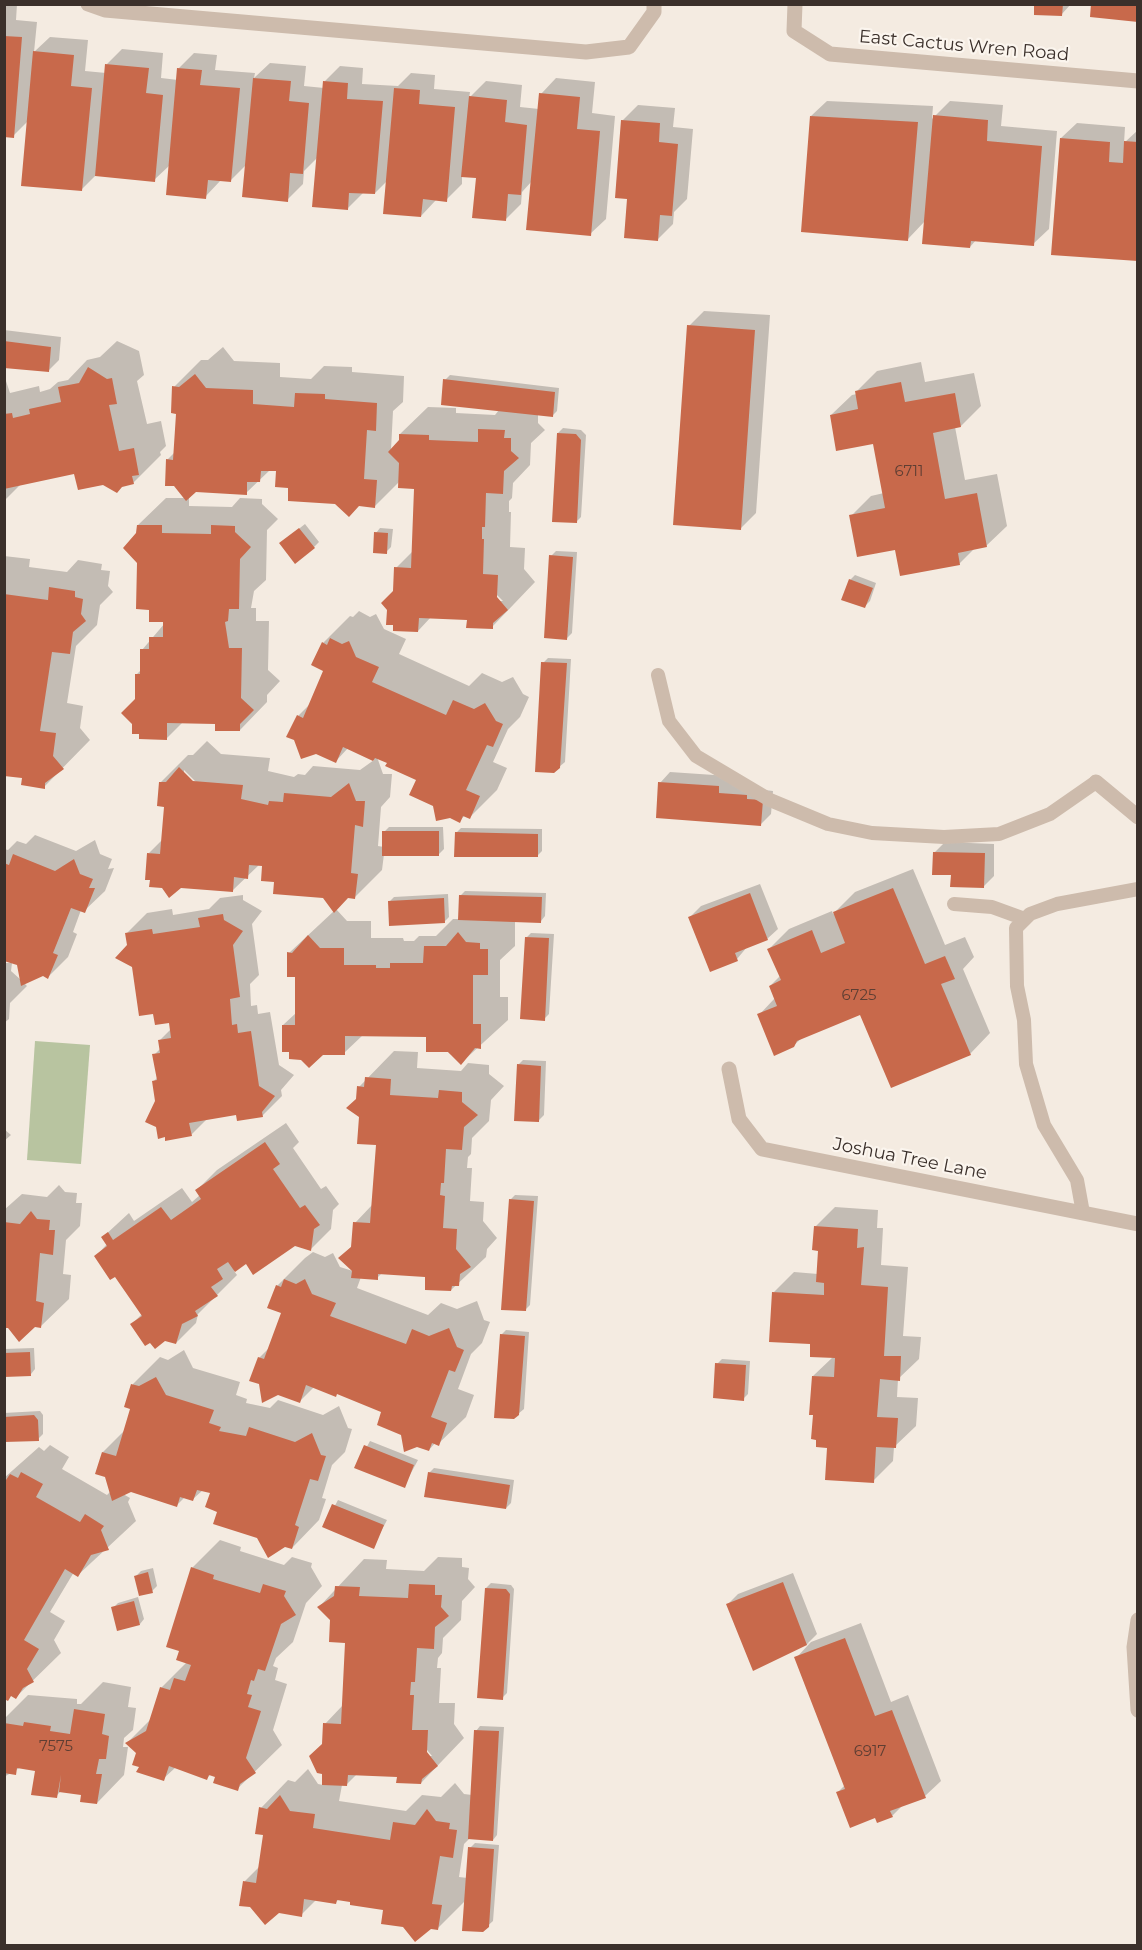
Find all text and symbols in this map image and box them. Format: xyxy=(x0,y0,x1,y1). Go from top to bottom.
street label: East Cactus Wren Road xyxy=(858,26,1070,66)
house number: 6711 xyxy=(895,463,923,481)
house number: 6725 xyxy=(842,987,876,1005)
street label: Joshua Tree Lane xyxy=(831,1133,989,1185)
house number: 7575 xyxy=(39,1738,73,1756)
house number: 6917 xyxy=(854,1743,886,1761)

